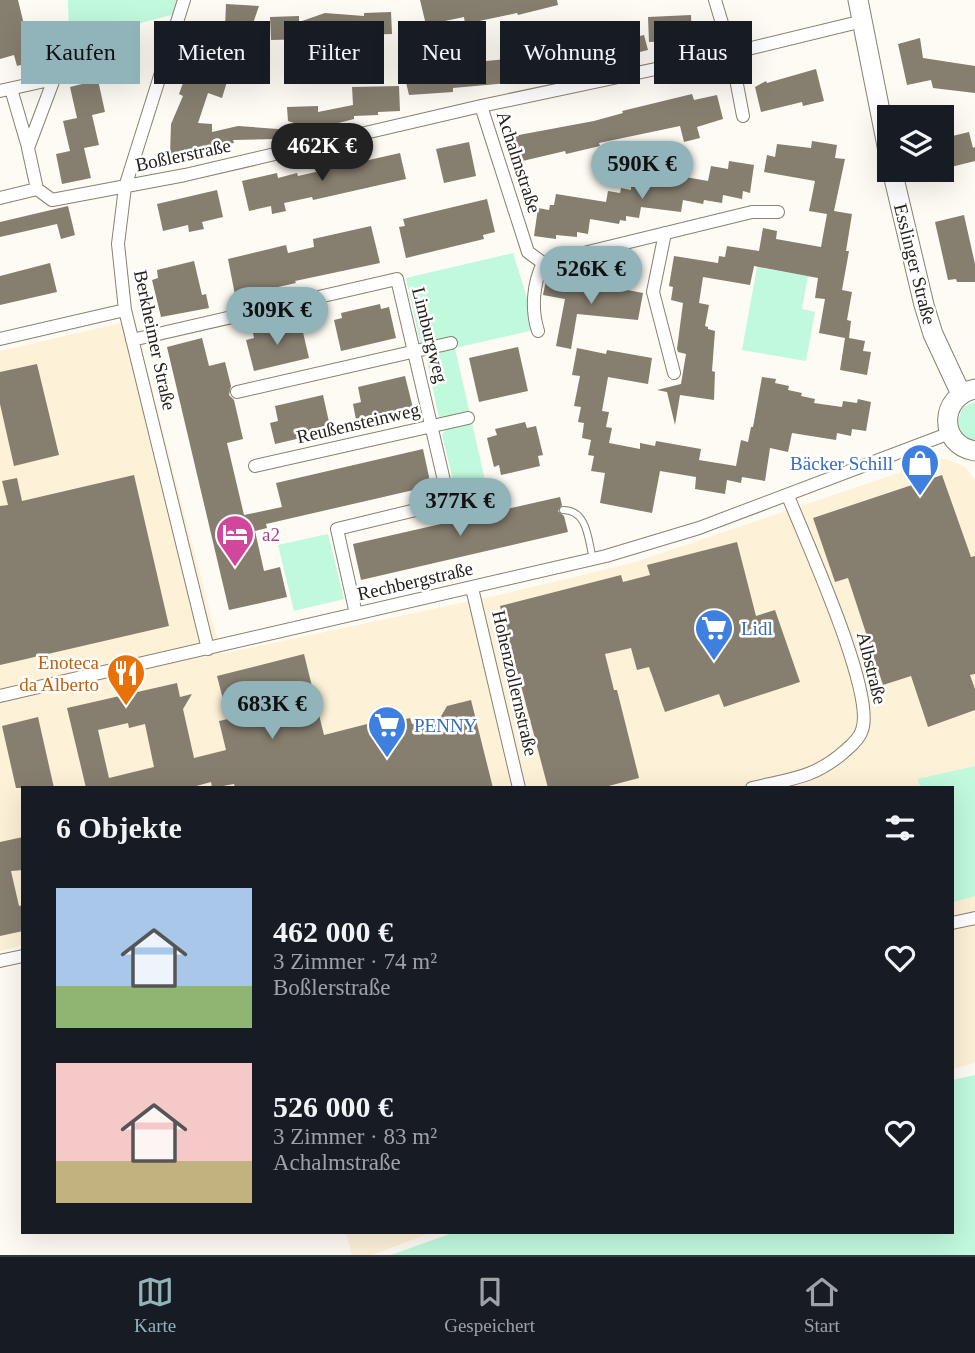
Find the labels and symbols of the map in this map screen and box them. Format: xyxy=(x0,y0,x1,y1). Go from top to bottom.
street label: Achalmstraße xyxy=(493,109,545,215)
pin: 462K € xyxy=(265,124,379,183)
street label: Boßlerstraße xyxy=(133,135,233,175)
pin: 590K € xyxy=(585,142,699,201)
street label: Esslinger Straße xyxy=(890,201,940,327)
pin: 526K € xyxy=(534,246,648,306)
street label: Berkheimer Straße xyxy=(130,268,180,412)
street label: Limburgweg xyxy=(408,285,452,385)
pin: 309K € xyxy=(220,288,334,347)
street label: Reußensteinweg xyxy=(294,399,422,447)
shop icon: Bäcker Schill xyxy=(899,442,941,497)
place label: Bäcker Schill xyxy=(790,453,893,474)
pin: 377K € xyxy=(403,478,517,538)
hotel icon: a2 xyxy=(214,513,256,568)
place label: a2 xyxy=(262,524,280,545)
street label: Rechbergstraße xyxy=(355,558,475,604)
supermarket icon: Lidl xyxy=(693,607,735,662)
street label: Hohenzollernstraße xyxy=(488,608,542,758)
place label: Lidl xyxy=(741,618,773,639)
street label: Albstraße xyxy=(853,630,891,706)
place label: Enoteca da Alberto xyxy=(19,652,100,695)
restaurant icon: Enoteca da Alberto xyxy=(105,652,147,707)
pin: 683K € xyxy=(215,682,329,741)
supermarket icon: PENNY xyxy=(366,704,408,759)
place label: PENNY xyxy=(414,715,478,736)

